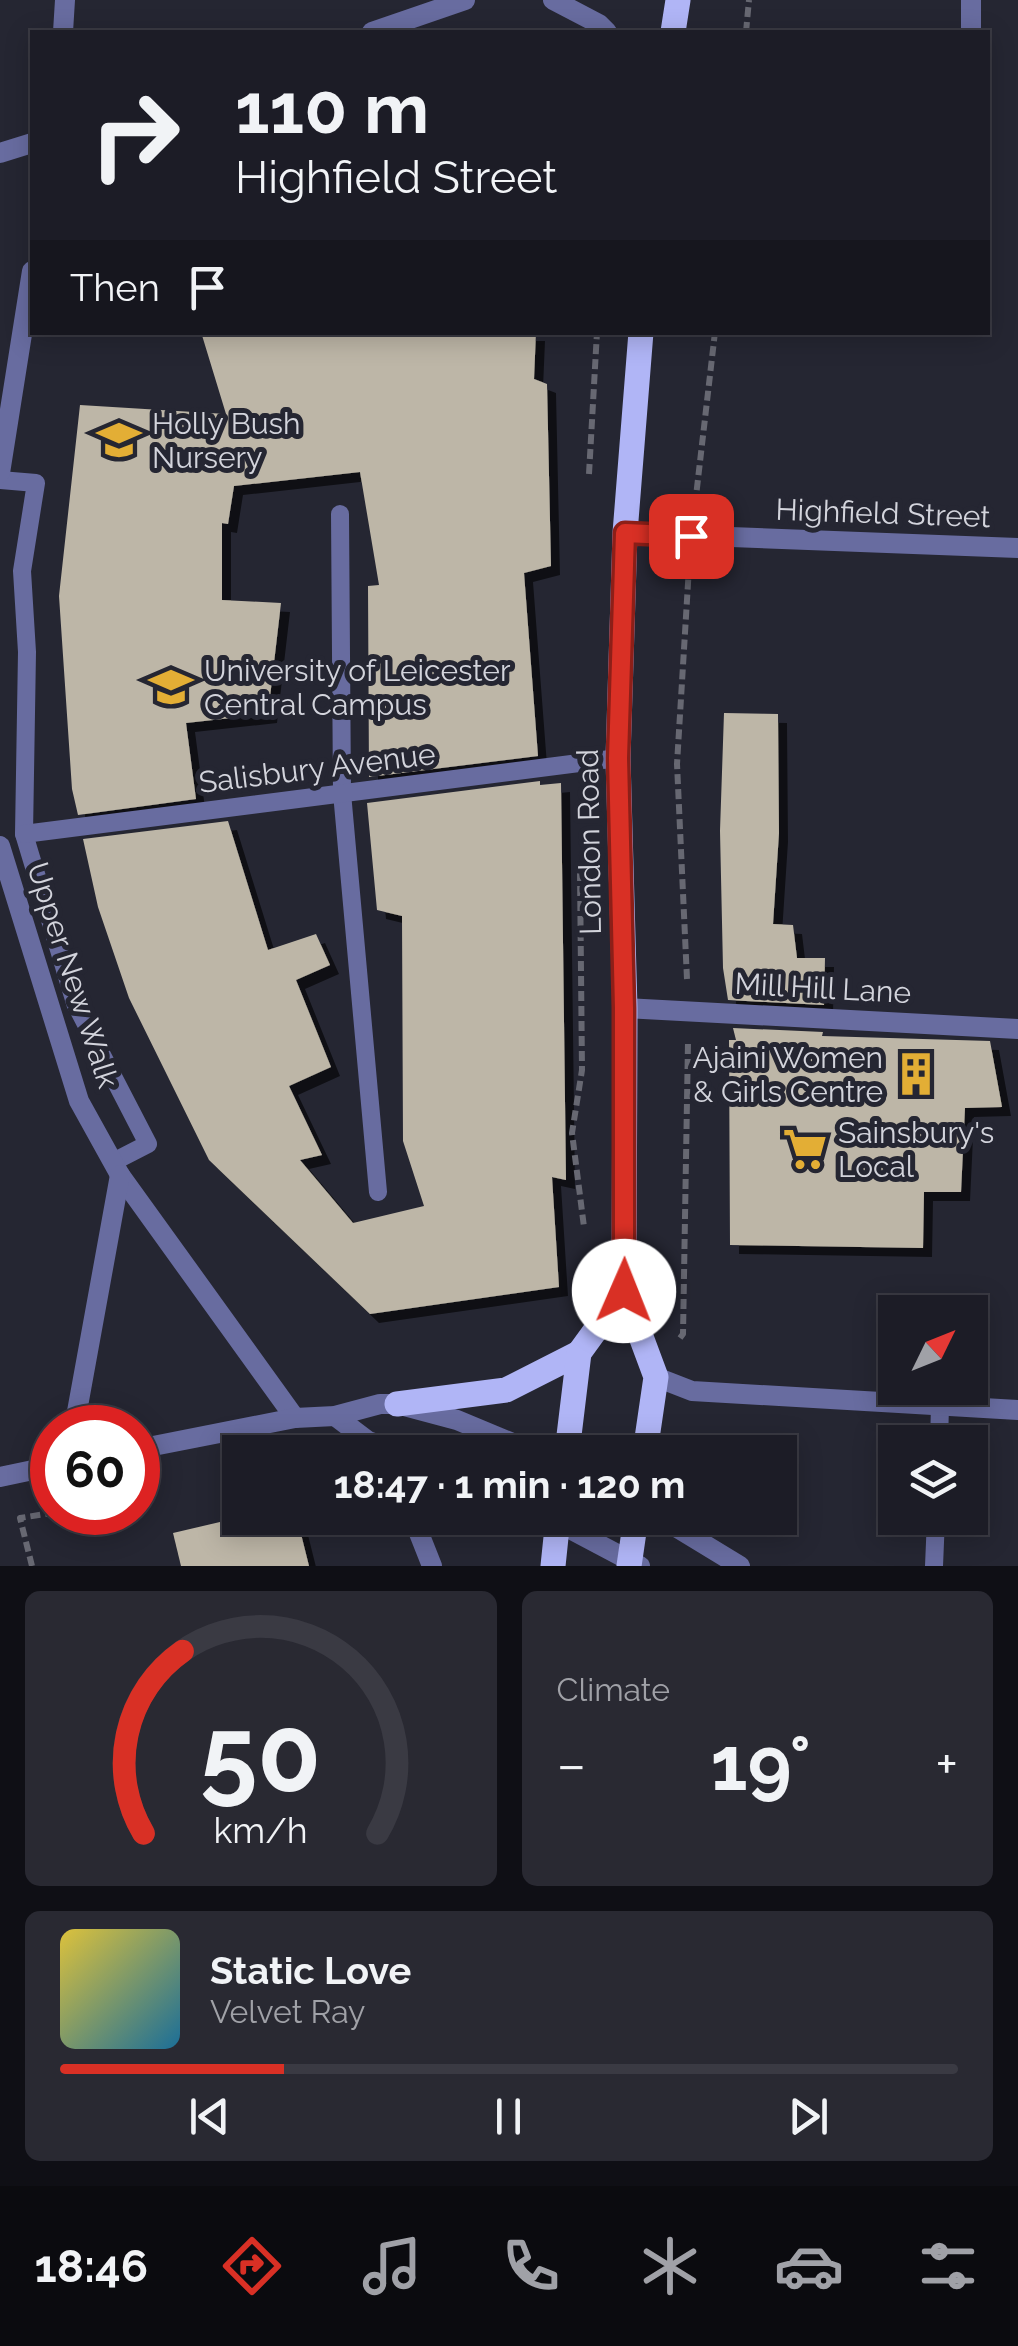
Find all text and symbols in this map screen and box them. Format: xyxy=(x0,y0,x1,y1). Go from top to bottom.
text: 110 m xyxy=(235,67,429,149)
icon: right xyxy=(70,70,200,200)
text: Highfield Street xyxy=(235,151,557,204)
icon: arrive xyxy=(180,260,235,315)
text: Then xyxy=(70,265,160,310)
place label: Holly Bush Nursery xyxy=(152,406,300,475)
school or university icon: Holly Bush Nursery xyxy=(95,416,143,464)
street label: Highfield Street xyxy=(775,492,991,534)
pin xyxy=(649,494,734,579)
icon: arrive xyxy=(664,509,719,564)
place label: University of Leicester Central Campus xyxy=(204,653,511,722)
school or university icon: University of Leicester Central Campus xyxy=(147,663,195,711)
street label: Salisbury Avenue xyxy=(197,736,437,800)
street label: London Road xyxy=(570,749,608,935)
street label: Upper New Walk xyxy=(20,858,126,1092)
street label: Mill Hill Lane xyxy=(734,966,912,1010)
place label: Ajaini Women & Girls Centre xyxy=(693,1040,883,1109)
building icon: Ajaini Women & Girls Centre xyxy=(892,1050,940,1098)
place label: Sainsbury's Local xyxy=(838,1115,994,1184)
supermarket icon: Sainsbury's Local xyxy=(781,1125,829,1173)
position arrow xyxy=(572,1239,676,1343)
north arrow xyxy=(878,1295,988,1405)
map controls xyxy=(878,1295,988,1535)
speed limit sign: 60 xyxy=(30,1405,160,1535)
button: layers xyxy=(878,1425,988,1535)
text: 18:47 · 1 min · 120 m xyxy=(334,1462,685,1507)
text: Climate xyxy=(557,1671,670,1708)
text: 50 xyxy=(200,1693,321,1815)
text: 19° xyxy=(710,1719,811,1808)
text: − xyxy=(557,1732,586,1797)
text: + xyxy=(935,1732,958,1797)
text: km/h xyxy=(214,1809,308,1851)
text: Static Love xyxy=(210,1948,411,1993)
text: Velvet Ray xyxy=(210,1993,365,2030)
icon: previous xyxy=(182,2089,237,2144)
icon: pause xyxy=(481,2089,536,2144)
icon: next xyxy=(781,2089,836,2144)
icon: directions xyxy=(217,2231,287,2301)
icon: music xyxy=(357,2231,427,2301)
icon: phone xyxy=(496,2231,566,2301)
icon: climate xyxy=(635,2231,705,2301)
icon: car xyxy=(774,2231,844,2301)
icon: filters xyxy=(913,2231,983,2301)
text: 18:46 xyxy=(35,2240,148,2293)

